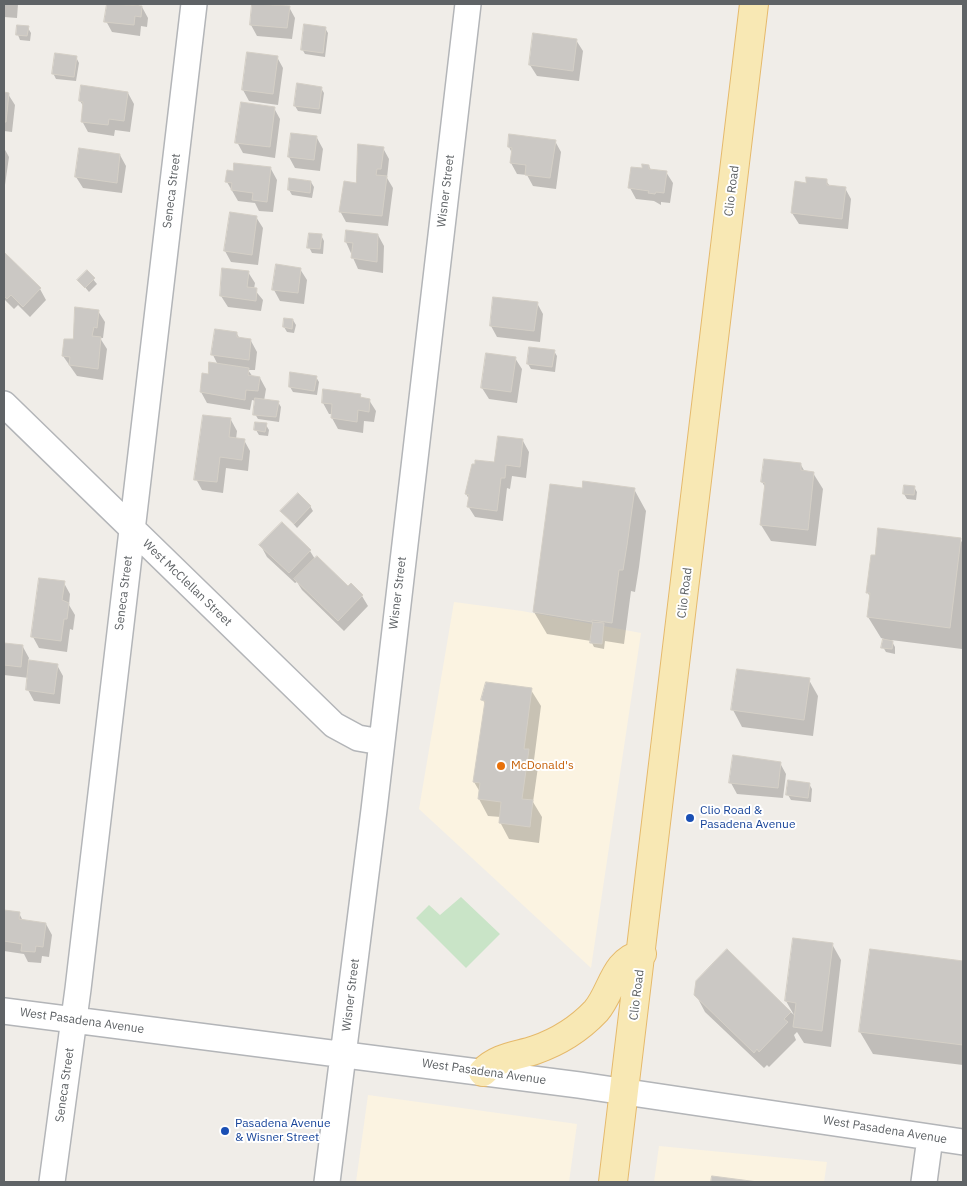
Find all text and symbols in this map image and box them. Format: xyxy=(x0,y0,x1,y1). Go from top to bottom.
street label: Seneca Street xyxy=(160,153,184,229)
street label: Wisner Street xyxy=(434,154,458,228)
street label: Clio Road xyxy=(722,165,742,217)
street label: West McClellan Street xyxy=(139,537,235,629)
street label: Seneca Street xyxy=(112,555,136,631)
street label: Wisner Street xyxy=(386,556,410,630)
street label: Clio Road xyxy=(675,567,695,619)
place label: McDonald's xyxy=(511,759,574,773)
marker: McDonald's xyxy=(495,760,507,772)
place label: Clio Road & Pasadena Avenue xyxy=(700,804,795,832)
marker: Clio Road & Pasadena Avenue xyxy=(684,812,696,824)
street label: Wisner Street xyxy=(339,958,363,1032)
street label: Clio Road xyxy=(627,969,647,1021)
street label: West Pasadena Avenue xyxy=(19,1005,145,1037)
street label: Seneca Street xyxy=(53,1047,77,1123)
street label: West Pasadena Avenue xyxy=(421,1056,547,1088)
street label: West Pasadena Avenue xyxy=(822,1113,948,1147)
place label: Pasadena Avenue & Wisner Street xyxy=(235,1117,330,1145)
marker: Pasadena Avenue & Wisner Street xyxy=(219,1125,231,1137)

